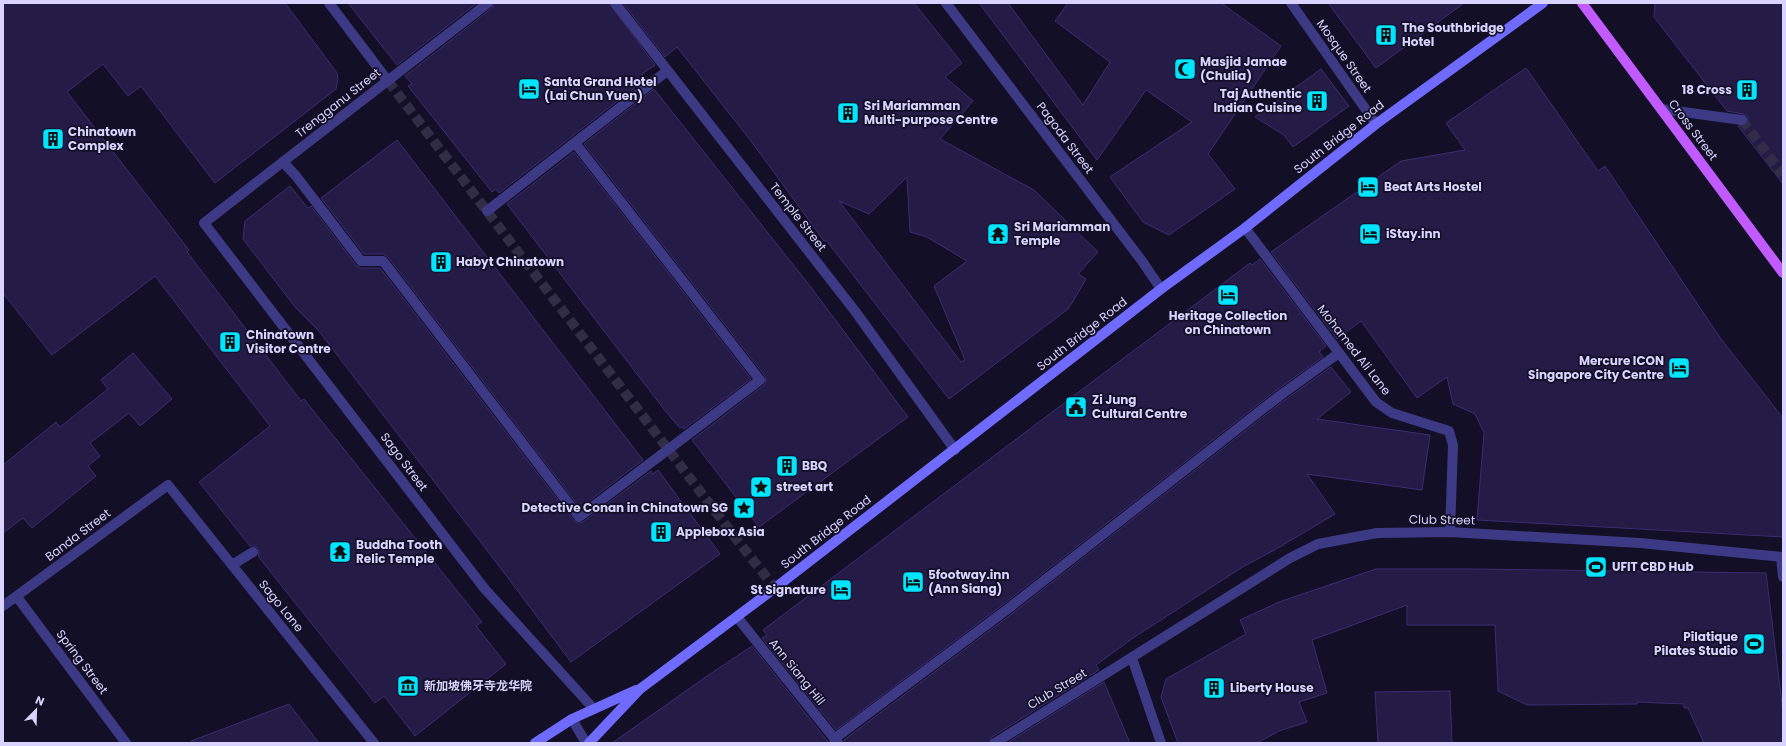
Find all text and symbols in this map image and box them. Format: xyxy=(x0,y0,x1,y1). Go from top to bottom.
street label: Mosque Street xyxy=(1313,16,1376,96)
place label: The Southbridge Hotel xyxy=(1402,19,1504,50)
building icon: The Southbridge Hotel xyxy=(1373,22,1399,48)
place label: Masjid Jamae (Chulia) xyxy=(1200,53,1288,84)
mosque icon: Masjid Jamae (Chulia) xyxy=(1172,56,1198,82)
street label: Trengganu Street xyxy=(291,64,384,141)
place label: Santa Grand Hotel (Lai Chun Yuen) xyxy=(544,73,657,104)
hotel icon: Santa Grand Hotel (Lai Chun Yuen) xyxy=(516,76,542,102)
building icon: 18 Cross xyxy=(1734,77,1760,103)
place label: 18 Cross xyxy=(1682,81,1732,98)
place label: Taj Authentic Indian Cuisine xyxy=(1213,85,1303,116)
building icon: Taj Authentic Indian Cuisine xyxy=(1304,88,1330,114)
street label: South Bridge Road xyxy=(1290,96,1387,177)
street label: Cross Street xyxy=(1665,96,1722,164)
place label: Sri Mariamman Multi-purpose Centre xyxy=(864,97,998,128)
street label: Pagoda Street xyxy=(1033,98,1098,177)
building icon: Sri Mariamman Multi-purpose Centre xyxy=(835,100,861,126)
place label: Chinatown Complex xyxy=(68,123,136,154)
building icon: Chinatown Complex xyxy=(40,126,66,152)
hotel icon: Beat Arts Hostel xyxy=(1355,174,1381,200)
place label: Beat Arts Hostel xyxy=(1384,178,1482,195)
street label: Temple Street xyxy=(766,179,831,255)
place label: Sri Mariamman Temple xyxy=(1014,218,1110,249)
temple icon: Sri Mariamman Temple xyxy=(985,221,1011,247)
hotel icon: iStay.inn xyxy=(1357,221,1383,247)
place label: iStay.inn xyxy=(1386,225,1441,242)
building icon: Habyt Chinatown xyxy=(428,249,454,275)
place label: Habyt Chinatown xyxy=(456,253,564,270)
hotel icon: Heritage Collection on Chinatown xyxy=(1215,282,1241,308)
street label: South Bridge Road xyxy=(1033,293,1130,374)
street label: Mohamed Ali Lane xyxy=(1314,301,1395,398)
place label: Heritage Collection on Chinatown xyxy=(1169,307,1287,338)
place label: Chinatown Visitor Centre xyxy=(246,326,331,357)
building icon: Chinatown Visitor Centre xyxy=(217,329,243,355)
place label: Mercure ICON Singapore City Centre xyxy=(1528,352,1665,383)
hotel icon: Mercure ICON Singapore City Centre xyxy=(1666,355,1692,381)
place label: Zi Jung Cultural Centre xyxy=(1092,391,1188,422)
public building icon: Zi Jung Cultural Centre xyxy=(1063,394,1089,420)
street label: Sago Street xyxy=(377,429,432,494)
building icon: BBQ xyxy=(774,453,800,479)
place label: BBQ xyxy=(802,457,828,474)
place icon: street art xyxy=(748,474,774,500)
place label: street art xyxy=(776,478,833,495)
street label: South Bridge Road xyxy=(777,491,874,572)
place icon: Detective Conan in Chinatown SG xyxy=(731,495,757,521)
place label: Detective Conan in Chinatown SG xyxy=(522,499,728,516)
street label: Banda Street xyxy=(42,504,114,565)
street label: Club Street xyxy=(1409,510,1475,529)
building icon: Applebox Asia xyxy=(648,519,674,545)
place label: Applebox Asia xyxy=(676,523,765,540)
place label: Buddha Tooth Relic Temple xyxy=(356,536,442,567)
temple icon: Buddha Tooth Relic Temple xyxy=(327,539,353,565)
sports icon: UFIT CBD Hub xyxy=(1583,554,1609,580)
place label: UFIT CBD Hub xyxy=(1612,558,1694,575)
place label: 5footway.inn (Ann Siang) xyxy=(928,566,1010,597)
hotel icon: 5footway.inn (Ann Siang) xyxy=(900,569,926,595)
street label: Sago Lane xyxy=(255,576,308,635)
hotel icon: St Signature xyxy=(828,577,854,603)
place label: St Signature xyxy=(750,581,827,598)
street label: Spring Street xyxy=(53,626,112,697)
place label: Pilatique Pilates Studio xyxy=(1654,628,1739,659)
sports icon: Pilatique Pilates Studio xyxy=(1741,631,1767,657)
street label: Ann Siang Hill xyxy=(765,635,829,709)
street label: Club Street xyxy=(1024,664,1090,713)
museum icon: 新加坡佛牙寺龙华院 xyxy=(395,673,421,699)
building icon: Liberty House xyxy=(1201,675,1227,701)
place label: 新加坡佛牙寺龙华院 xyxy=(424,677,532,694)
place label: Liberty House xyxy=(1230,679,1314,696)
north arrow xyxy=(16,690,56,730)
text: N xyxy=(33,692,47,710)

